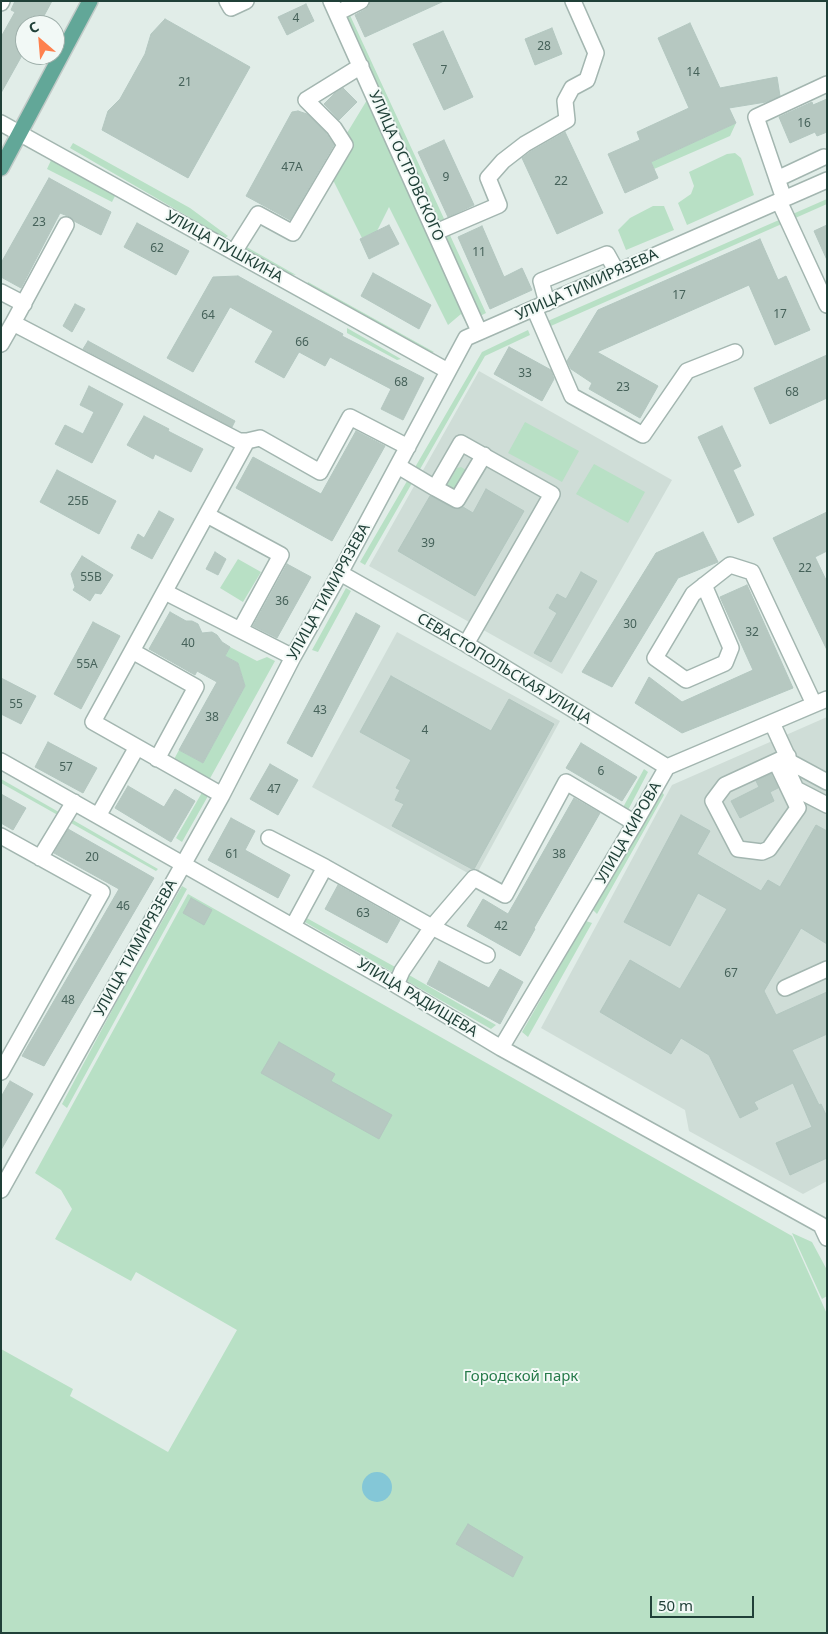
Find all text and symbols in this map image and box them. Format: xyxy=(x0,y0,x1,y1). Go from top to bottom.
house number: 4 xyxy=(293,12,299,26)
north arrow xyxy=(15,15,65,65)
text: С xyxy=(25,17,42,38)
house number: 28 xyxy=(537,40,551,54)
house number: 7 xyxy=(441,64,447,78)
house number: 14 xyxy=(686,66,700,80)
house number: 21 xyxy=(178,76,192,90)
street label: УЛИЦА ОСТРОВСКОГО xyxy=(365,88,447,244)
house number: 16 xyxy=(797,117,811,131)
house number: 47А xyxy=(281,161,303,175)
house number: 9 xyxy=(443,171,449,185)
house number: 22 xyxy=(554,175,568,189)
street label: УЛИЦА ПУШКИНА xyxy=(162,207,286,287)
house number: 23 xyxy=(32,216,46,230)
house number: 62 xyxy=(150,242,164,256)
street label: УЛИЦА ТИМИРЯЗЕВА xyxy=(513,245,661,325)
house number: 11 xyxy=(472,246,486,260)
house number: 17 xyxy=(672,289,686,303)
house number: 17 xyxy=(773,308,787,322)
house number: 64 xyxy=(201,309,215,323)
house number: 66 xyxy=(295,336,309,350)
house number: 33 xyxy=(518,367,532,381)
house number: 68 xyxy=(394,376,408,390)
house number: 23 xyxy=(616,381,630,395)
house number: 68 xyxy=(785,386,799,400)
house number: 25Б xyxy=(67,495,89,509)
street label: УЛИЦА ТИМИРЯЗЕВА xyxy=(284,520,374,664)
house number: 39 xyxy=(421,537,435,551)
house number: 22 xyxy=(798,562,812,576)
house number: 55В xyxy=(80,571,102,585)
house number: 36 xyxy=(275,595,289,609)
street label: СЕВАСТОПОЛЬСКАЯ УЛИЦА xyxy=(414,610,594,728)
house number: 30 xyxy=(623,618,637,632)
house number: 32 xyxy=(745,626,759,640)
house number: 40 xyxy=(181,637,195,651)
house number: 55А xyxy=(76,658,98,672)
house number: 55 xyxy=(9,698,23,712)
house number: 43 xyxy=(313,704,327,718)
house number: 38 xyxy=(205,711,219,725)
house number: 4 xyxy=(422,724,428,738)
house number: 57 xyxy=(59,761,73,775)
house number: 6 xyxy=(598,765,604,779)
street label: УЛИЦА КИРОВА xyxy=(593,779,665,887)
house number: 47 xyxy=(267,783,281,797)
house number: 61 xyxy=(225,848,239,862)
house number: 38 xyxy=(552,848,566,862)
house number: 20 xyxy=(85,851,99,865)
street label: УЛИЦА ТИМИРЯЗЕВА xyxy=(91,876,181,1020)
house number: 46 xyxy=(116,900,130,914)
house number: 63 xyxy=(356,907,370,921)
house number: 42 xyxy=(494,920,508,934)
street label: УЛИЦА РАДИЩЕВА xyxy=(353,955,481,1041)
house number: 67 xyxy=(724,967,738,981)
house number: 48 xyxy=(61,994,75,1008)
park label: Городской парк xyxy=(464,1368,578,1386)
scale bar xyxy=(653,1586,757,1618)
text: 50 m xyxy=(658,1595,693,1615)

